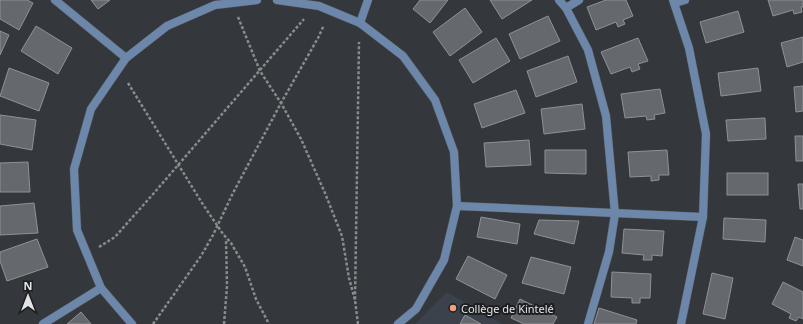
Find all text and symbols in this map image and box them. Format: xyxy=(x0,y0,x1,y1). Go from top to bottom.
north arrow xyxy=(8,276,48,316)
text: N xyxy=(24,278,32,293)
place label: Collège de Kintelé xyxy=(461,301,554,316)
marker: Collège de Kintelé xyxy=(448,303,458,313)

